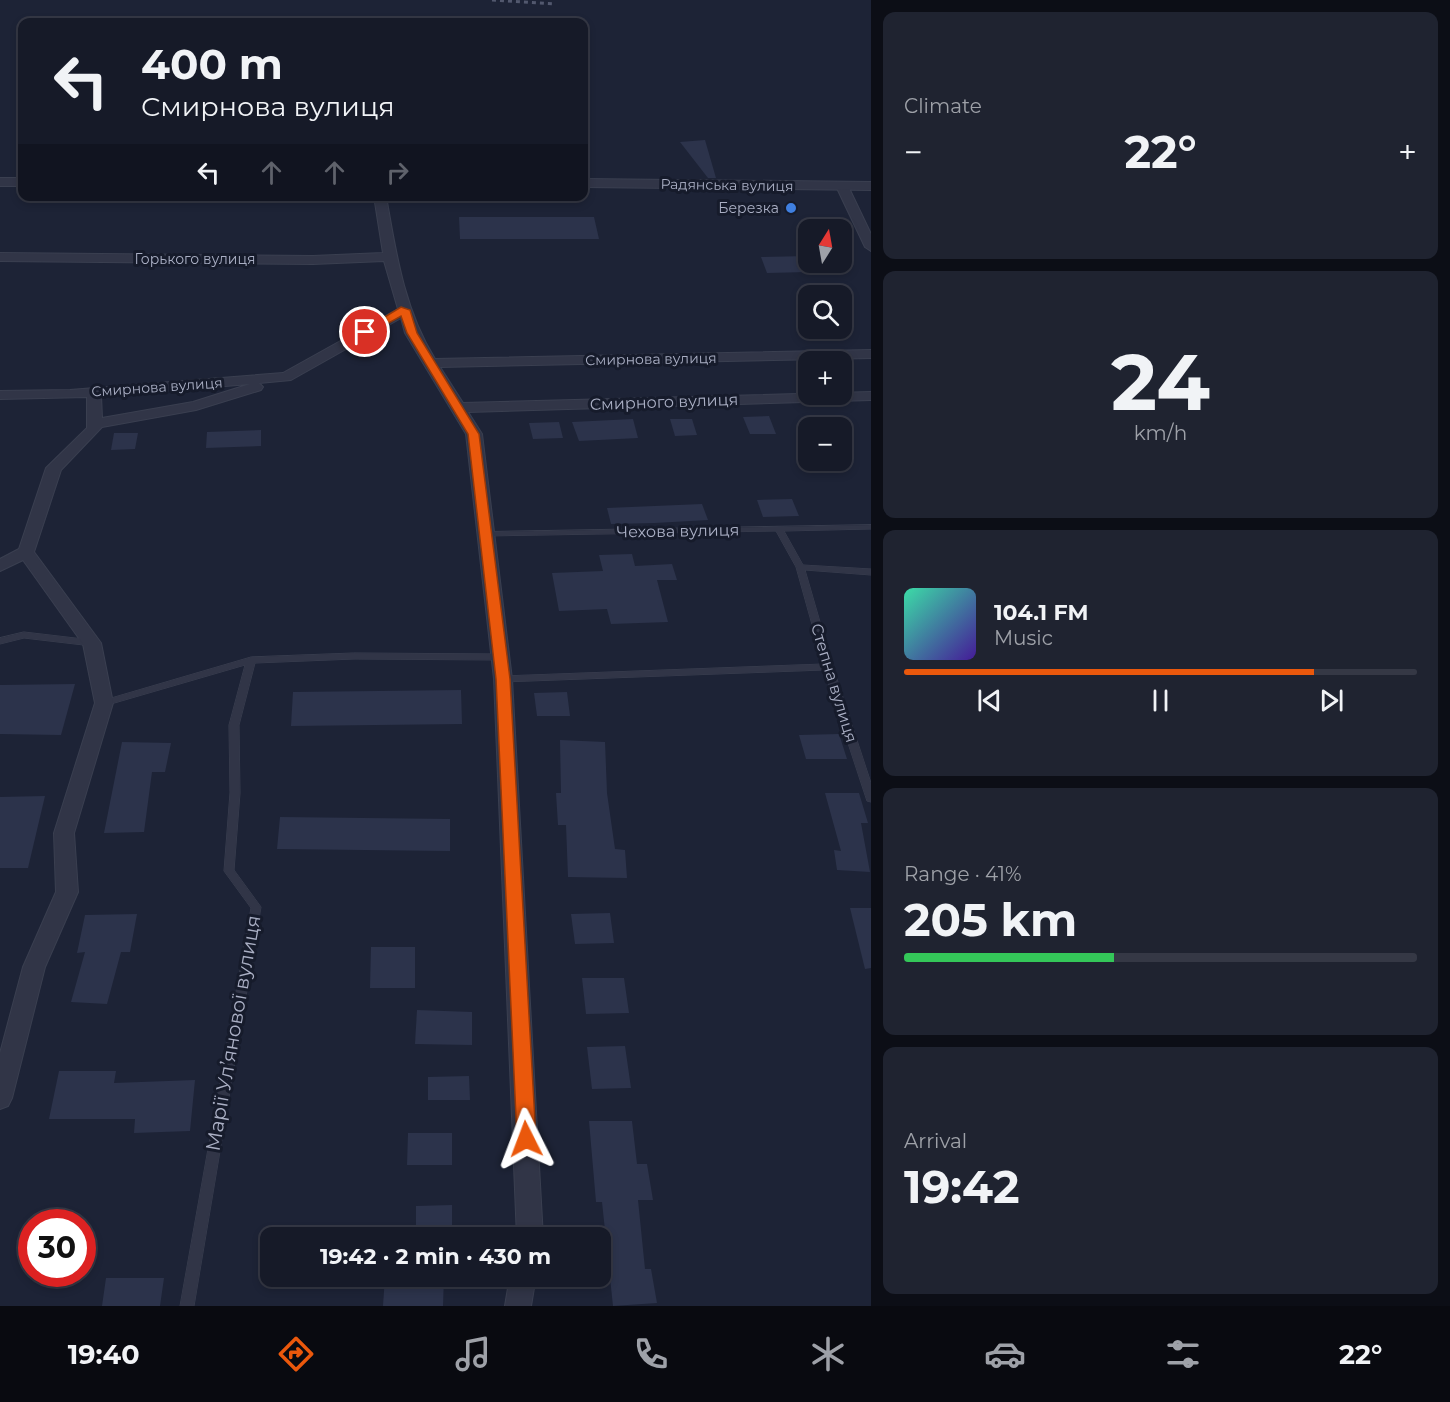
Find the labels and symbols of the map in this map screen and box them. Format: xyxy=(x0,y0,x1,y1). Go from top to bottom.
street label: Радянська вулиця xyxy=(660,175,794,195)
place label: Березка xyxy=(718,199,779,217)
marker: Березка xyxy=(784,201,798,215)
north arrow xyxy=(798,219,852,273)
street label: Горького вулиця xyxy=(135,250,255,268)
pin xyxy=(339,306,390,357)
street label: Смирнова вулиця xyxy=(585,349,717,369)
street label: Смирнова вулиця xyxy=(91,373,223,401)
street label: Смирного вулиця xyxy=(589,390,739,414)
street label: Чехова вулиця xyxy=(616,520,740,542)
street label: Степна вулиця xyxy=(807,621,861,745)
street label: Марії Улʼянової вулиця xyxy=(200,913,266,1153)
position arrow xyxy=(494,1107,558,1171)
speed limit sign: 30 xyxy=(18,1209,96,1287)

